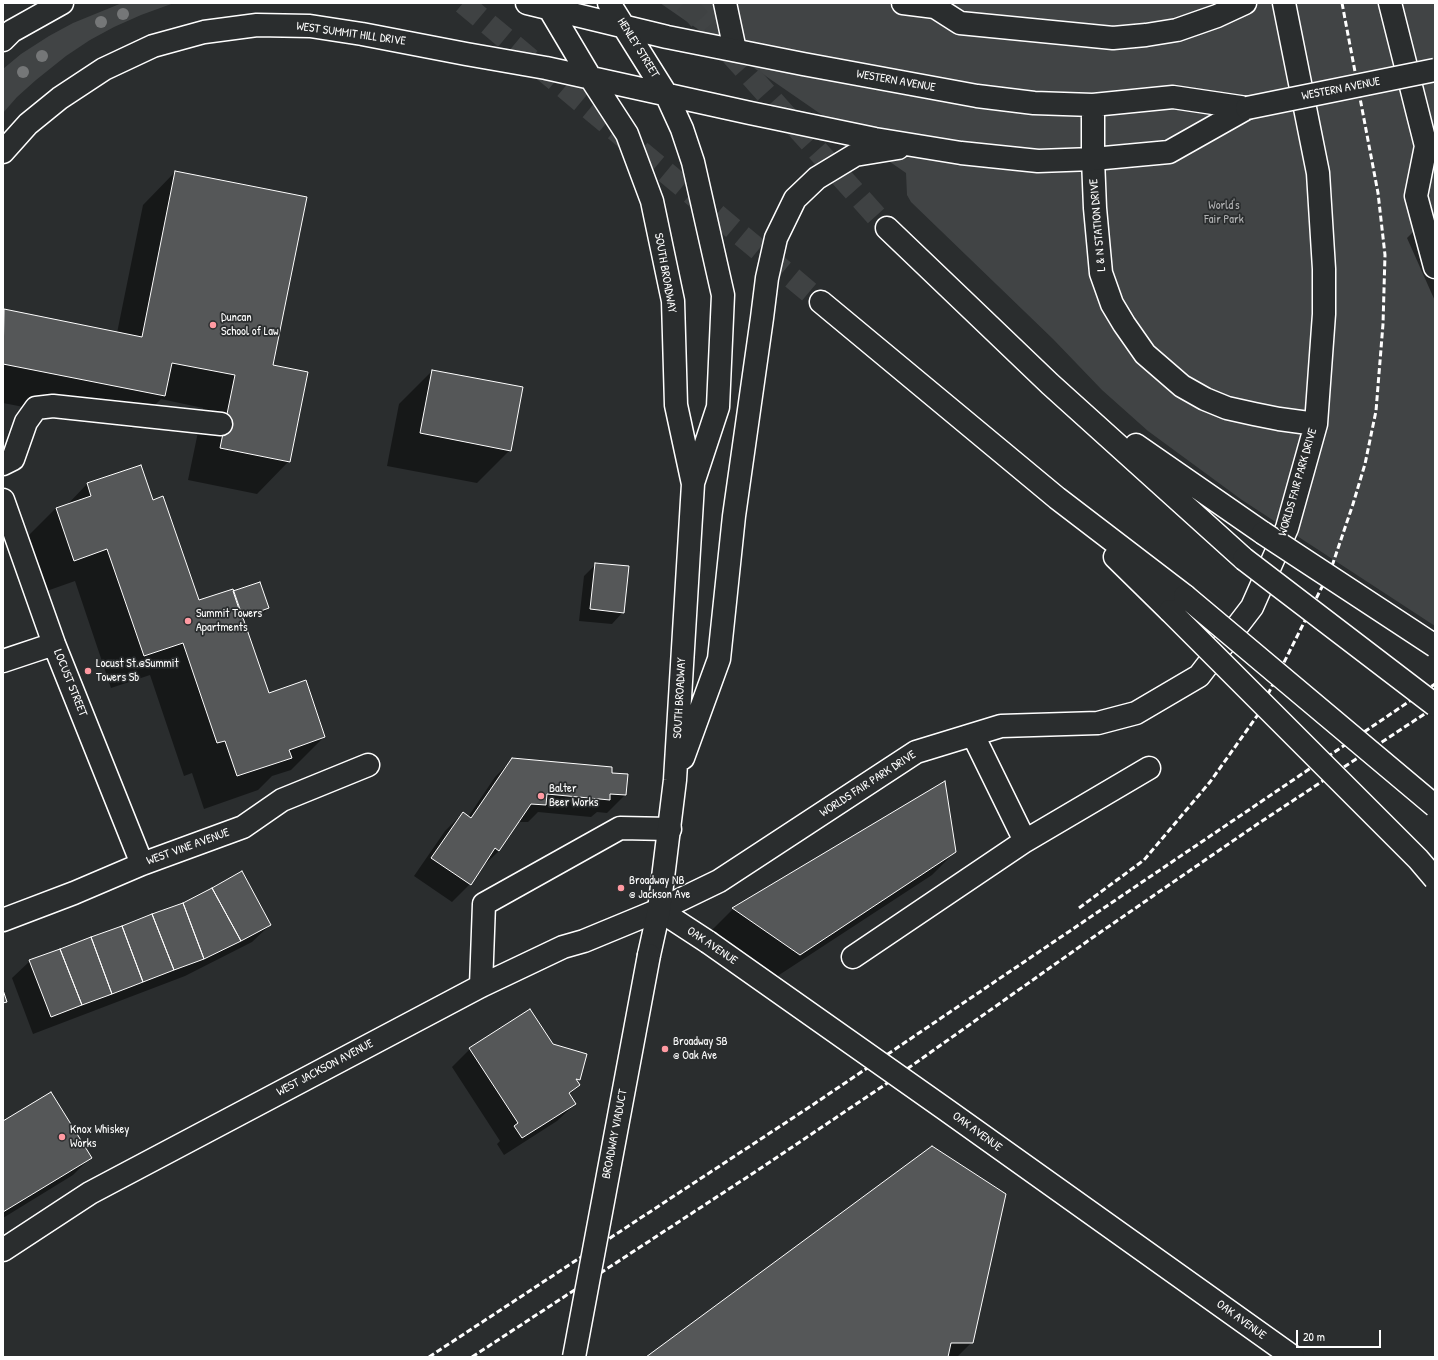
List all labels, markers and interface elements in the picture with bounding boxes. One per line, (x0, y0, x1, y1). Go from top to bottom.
street label: HENLEY STREET (614, 15, 662, 81)
street label: WEST SUMMIT HILL DRIVE (295, 19, 407, 49)
street label: WESTERN AVENUE (855, 67, 937, 95)
street label: WESTERN AVENUE (1300, 74, 1382, 104)
street label: L & N STATION DRIVE (1087, 178, 1109, 272)
park label: World's Fair Park (1204, 199, 1244, 227)
street label: SOUTH BROADWAY (651, 232, 679, 314)
place label: Duncan School of Law (221, 311, 278, 339)
marker: Duncan School of Law (208, 320, 218, 330)
street label: WORLDS FAIR PARK DRIVE (1276, 426, 1320, 538)
place label: Summit Towers Apartments (196, 607, 262, 635)
marker: Summit Towers Apartments (183, 616, 193, 626)
street label: LOCUST STREET (50, 647, 90, 719)
place label: Locust St.@Summit Towers Sb (96, 657, 179, 685)
street label: SOUTH BROADWAY (671, 657, 689, 739)
marker: Locust St.@Summit Towers Sb (83, 666, 93, 676)
street label: WORLDS FAIR PARK DRIVE (817, 748, 919, 820)
place label: Balter Beer Works (549, 782, 598, 810)
marker: Balter Beer Works (536, 791, 546, 801)
street label: WEST VINE AVENUE (145, 825, 231, 869)
place label: Broadway NB @ Jackson Ave (629, 874, 690, 902)
marker: Broadway NB @ Jackson Ave (616, 883, 626, 893)
street label: OAK AVENUE (684, 924, 740, 968)
place label: Broadway SB @ Oak Ave (673, 1035, 728, 1063)
street label: WEST JACKSON AVENUE (274, 1036, 376, 1100)
marker: Broadway SB @ Oak Ave (660, 1044, 670, 1054)
street label: BROADWAY VIADUCT (599, 1088, 631, 1180)
street label: OAK AVENUE (949, 1109, 1005, 1155)
place label: Knox Whiskey Works (70, 1123, 129, 1151)
marker: Knox Whiskey Works (57, 1132, 67, 1142)
street label: OAK AVENUE (1213, 1297, 1269, 1343)
scale bar (1298, 1322, 1383, 1348)
text: 20 m (1303, 1328, 1325, 1345)

